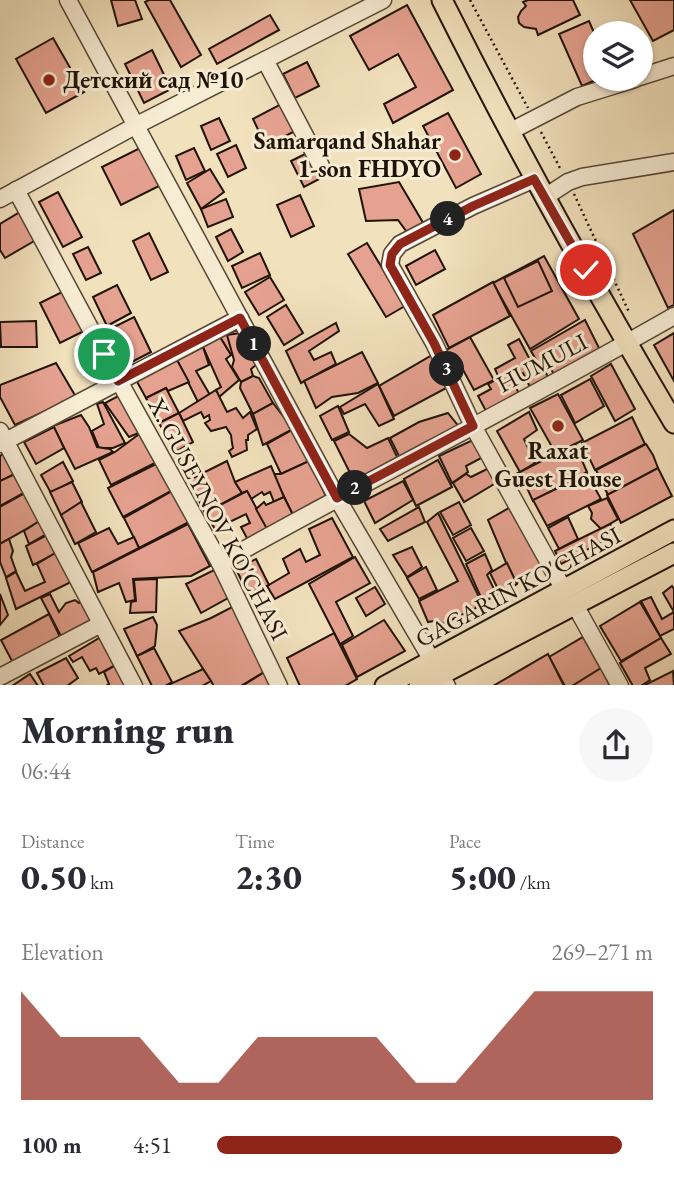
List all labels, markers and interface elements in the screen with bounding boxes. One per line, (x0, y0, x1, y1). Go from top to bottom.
map controls (583, 21, 653, 91)
button: layers (583, 21, 653, 91)
place label: Детский сад №10 (63, 64, 244, 95)
marker: Детский сад №10 (41, 72, 57, 88)
place label: Samarqand Shahar 1-son FHDYO (254, 125, 441, 184)
marker: Samarqand Shahar 1-son FHDYO (447, 147, 463, 163)
pin: 4 (430, 202, 466, 236)
text: 4 (442, 206, 453, 231)
pin (556, 240, 616, 300)
icon: check (567, 251, 605, 289)
pin (74, 324, 134, 384)
pin: 1 (236, 326, 272, 362)
street label: HUMULI (491, 326, 593, 399)
text: 1 (248, 331, 259, 356)
icon: arrive (85, 335, 123, 373)
pin: 3 (430, 352, 464, 386)
text: 3 (441, 356, 452, 381)
street label: X. GUSEYNOV KO'CHASI (141, 391, 296, 645)
marker: Raxat Guest House (550, 418, 566, 434)
place label: Raxat Guest House (495, 435, 621, 494)
pin: 2 (338, 470, 372, 505)
text: 2 (349, 475, 360, 500)
street label: GAGARIN KO'CHASI (410, 519, 626, 654)
text: Morning run (21, 705, 234, 754)
button: share (579, 708, 653, 782)
text: 06:44 (21, 756, 71, 786)
text: Distance (21, 829, 84, 854)
text: Time (235, 829, 275, 854)
text: Pace (449, 829, 481, 854)
text: 0.50 (21, 854, 87, 899)
text: 2:30 (235, 854, 302, 899)
text: 5:00 (449, 854, 516, 899)
text: km (87, 870, 114, 895)
text: /km (516, 870, 551, 895)
text: Elevation (21, 937, 104, 967)
text: 269–271 m (552, 937, 653, 967)
text: 100 m (21, 1130, 82, 1160)
text: 4:51 (133, 1130, 172, 1160)

